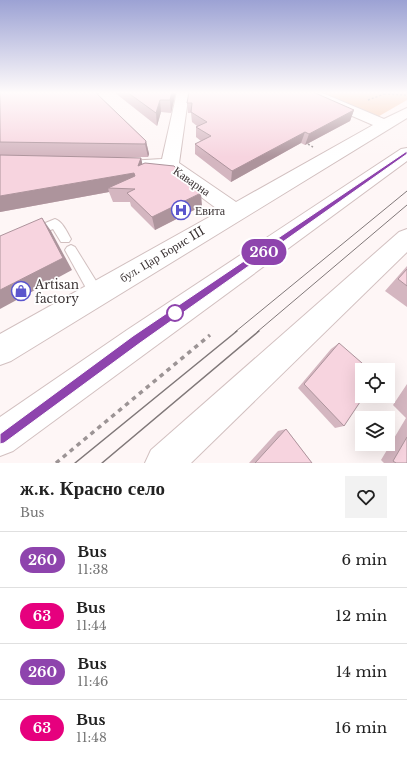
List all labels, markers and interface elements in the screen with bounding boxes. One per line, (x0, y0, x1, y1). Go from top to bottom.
street label: Каварна (171, 163, 214, 200)
hospital icon: Евита (170, 199, 192, 221)
place label: Евита (195, 203, 226, 218)
street label: бул. Цар Борис III (117, 223, 207, 285)
line badge: 260 (241, 239, 287, 265)
text: 260 (249, 243, 279, 261)
place label: Artisan factory (34, 277, 79, 306)
shop icon: Artisan factory (10, 280, 32, 302)
unlabelled marker (166, 304, 184, 322)
map controls (355, 363, 395, 451)
button: locate (355, 363, 395, 403)
button: layers (355, 411, 395, 451)
button: heart (345, 476, 387, 518)
text: ж.к. Красно село (20, 477, 165, 500)
text: Bus (20, 504, 45, 521)
text: Bus (77, 542, 107, 561)
text: 6 min (342, 550, 387, 569)
text: 260 (28, 551, 57, 569)
text: 11:38 (77, 561, 108, 578)
text: Bus (76, 598, 106, 617)
text: 12 min (335, 606, 387, 625)
text: 63 (33, 607, 51, 625)
text: 11:44 (76, 617, 107, 634)
text: Bus (77, 654, 107, 673)
text: 14 min (336, 662, 387, 681)
text: 260 (28, 663, 57, 681)
text: 11:46 (77, 673, 108, 690)
text: Bus (76, 710, 106, 729)
text: 16 min (335, 718, 387, 737)
text: 63 (33, 719, 51, 737)
text: 11:48 (76, 729, 107, 746)

